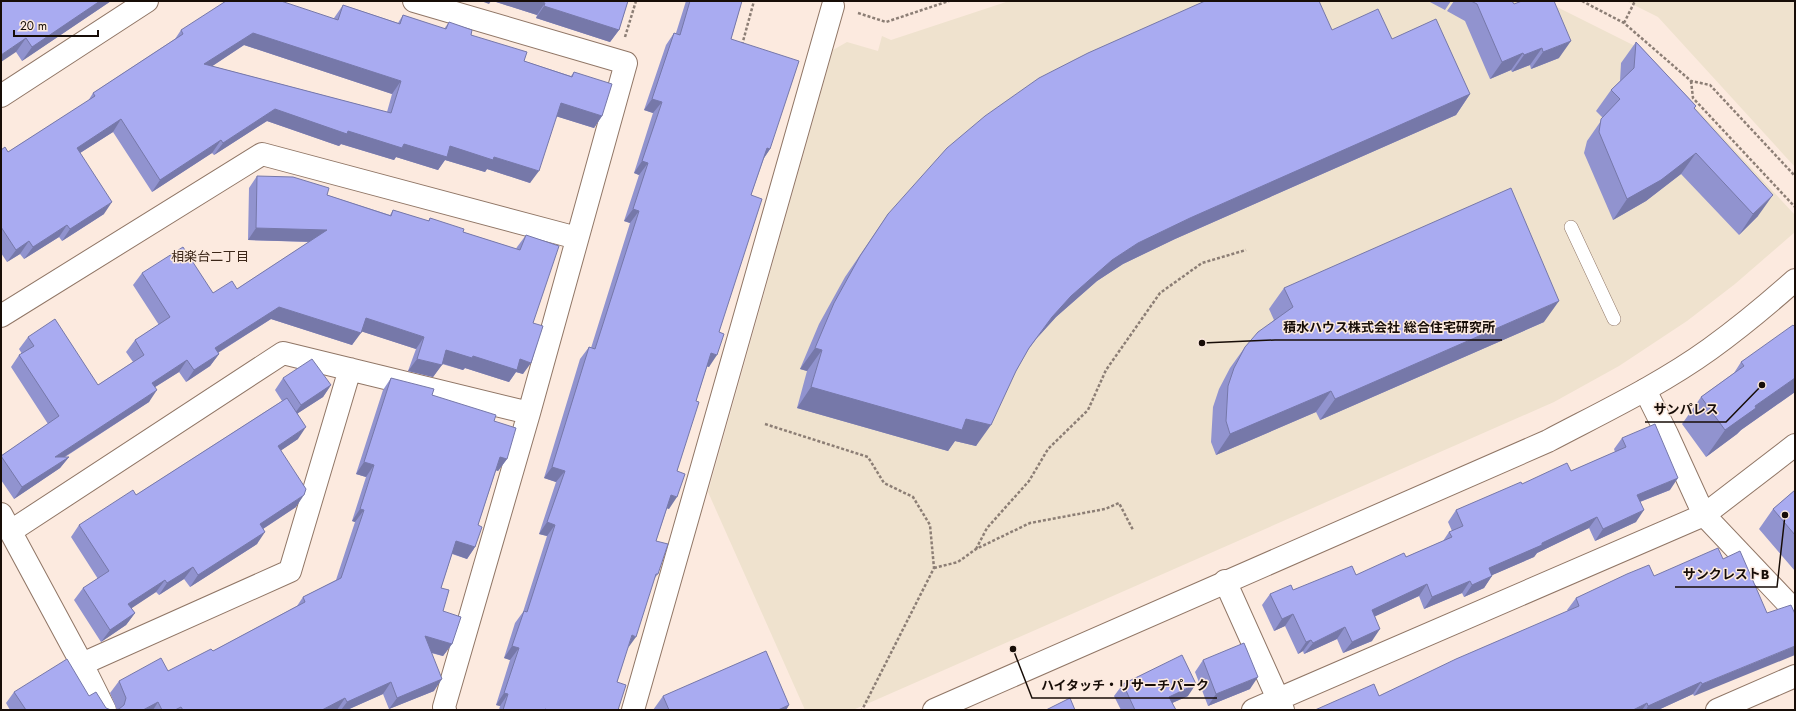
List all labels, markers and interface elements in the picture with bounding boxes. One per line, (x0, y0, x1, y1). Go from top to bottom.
scale bar (14, 12, 98, 38)
text: 20 m (20, 17, 47, 35)
district label: 相楽台二丁目 (171, 247, 249, 266)
callout: 積水ハウス株式会社 総合住宅研究所 (1275, 315, 1502, 340)
text: 積水ハウス株式会社 総合住宅研究所 (1283, 318, 1495, 337)
callout: サンパレス (1645, 397, 1726, 422)
text: サンパレス (1653, 400, 1719, 419)
callout: サンクレストB (1675, 562, 1777, 587)
text: サンクレストB (1683, 565, 1770, 584)
callout: ハイタッチ・リサーチパーク (1032, 673, 1217, 698)
text: ハイタッチ・リサーチパーク (1041, 676, 1209, 695)

